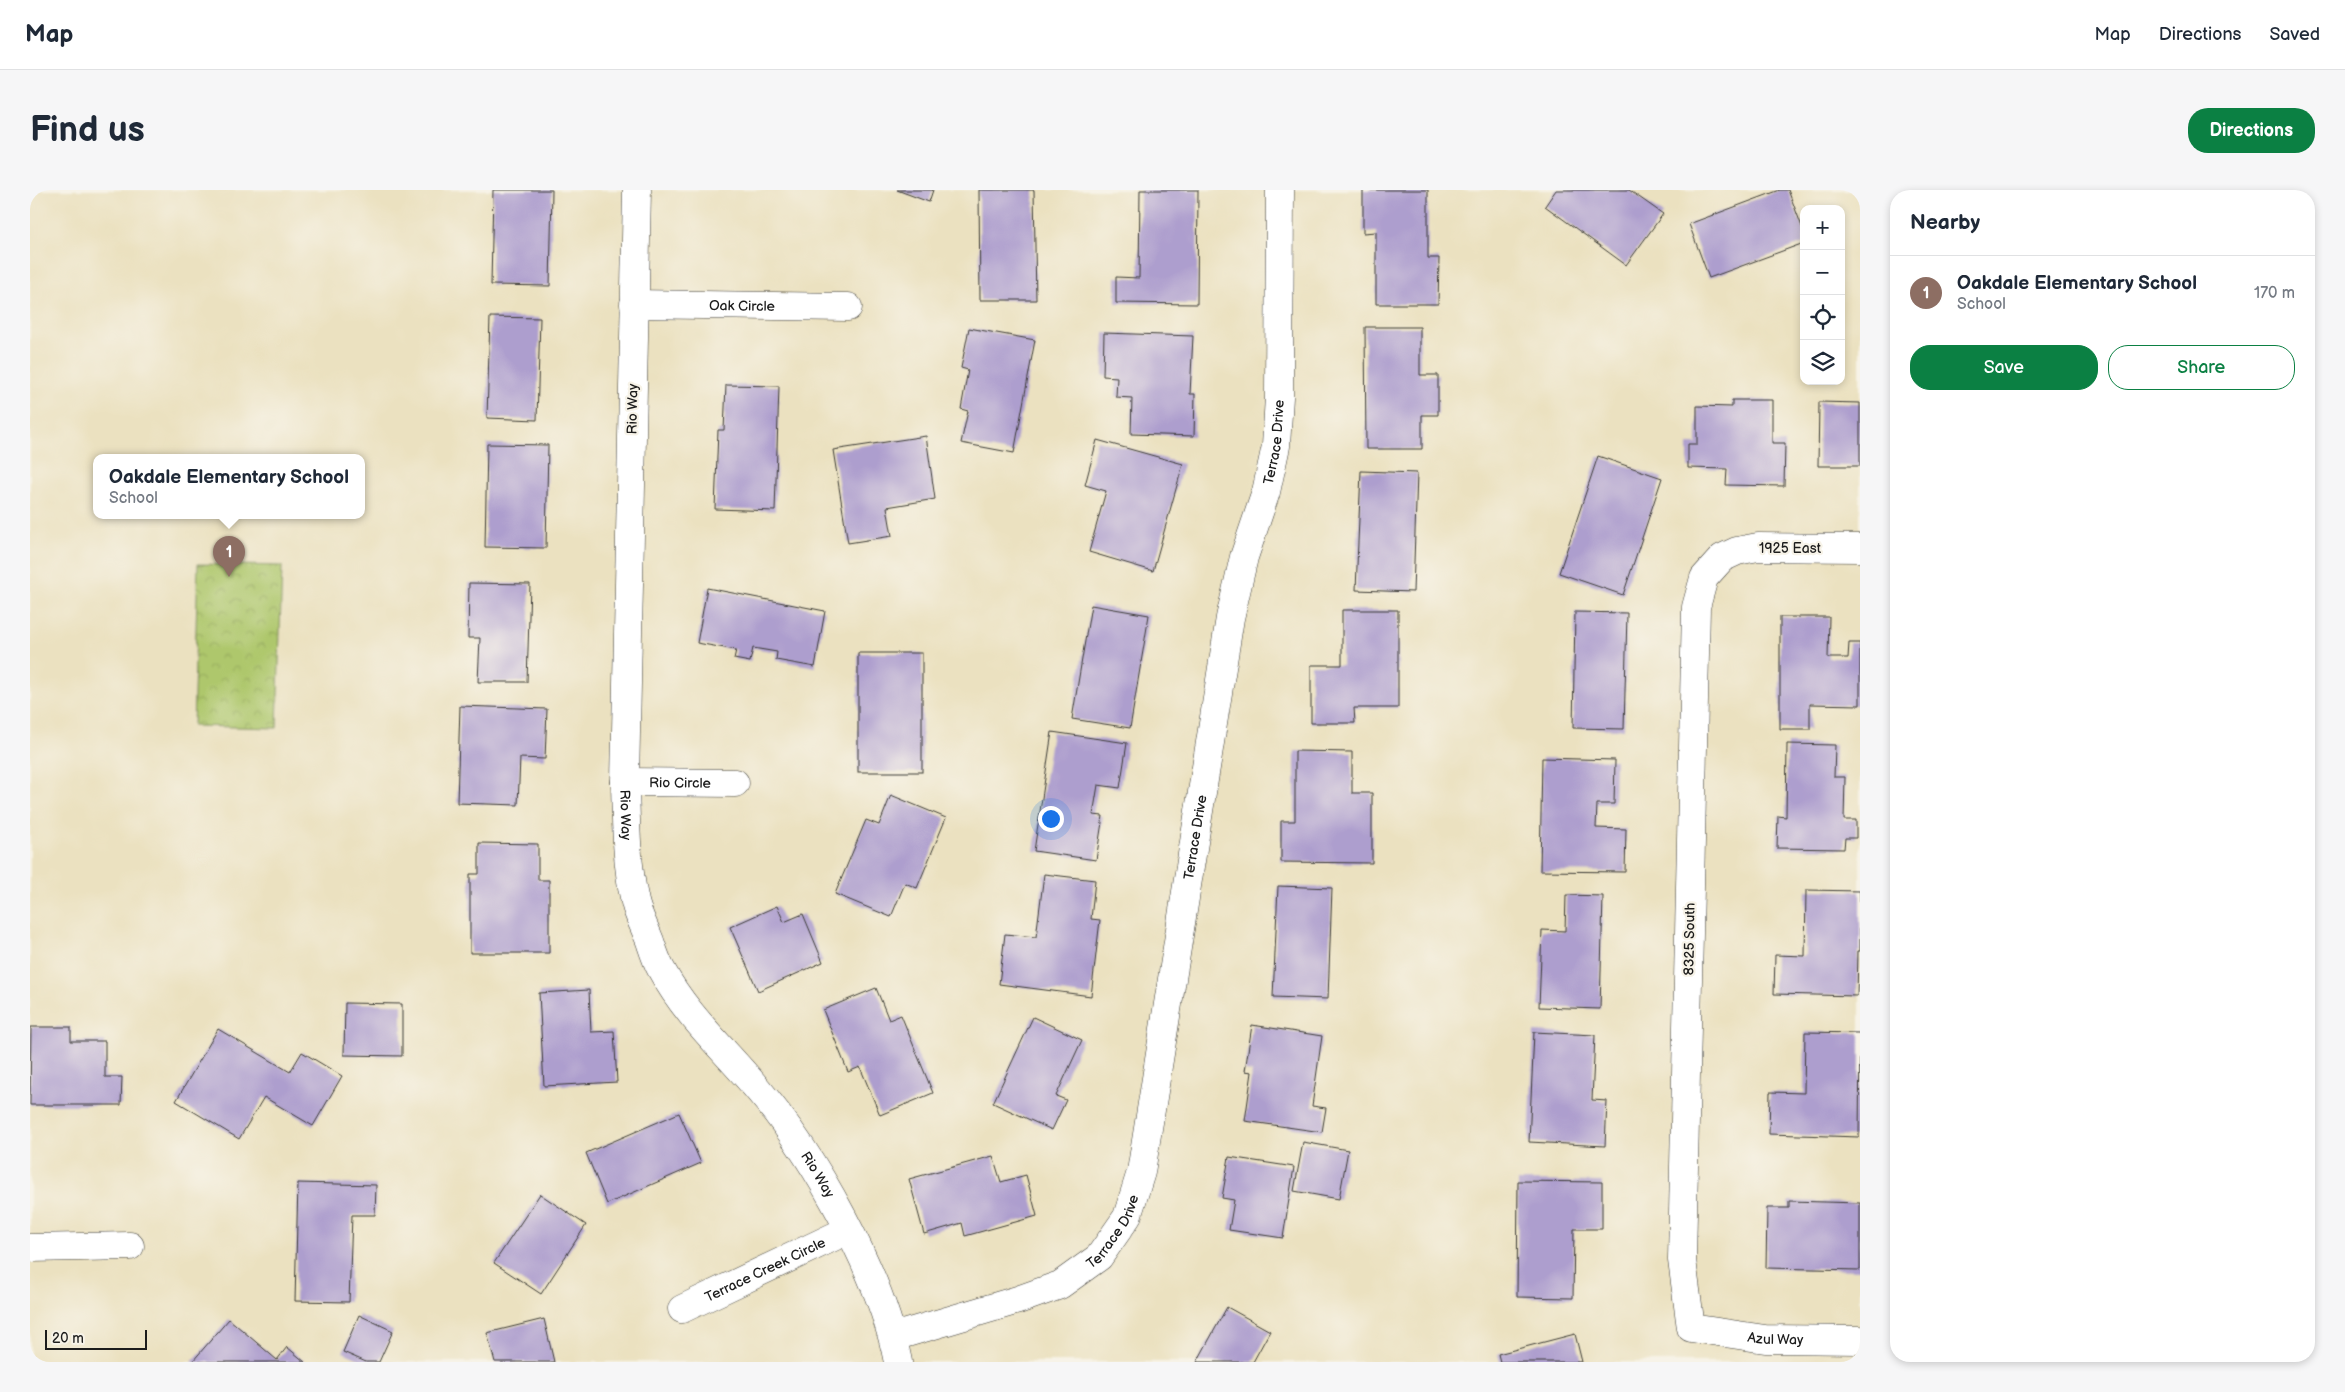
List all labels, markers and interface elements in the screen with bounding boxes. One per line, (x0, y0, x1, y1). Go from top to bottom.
text: Map (25, 20, 73, 49)
text: Map (2095, 24, 2131, 45)
text: Directions (2159, 24, 2241, 45)
text: Saved (2269, 24, 2320, 45)
button: Directions (2188, 108, 2315, 153)
text: Find us (30, 109, 145, 152)
map controls (1800, 205, 1845, 385)
button: + (1800, 205, 1845, 250)
text: Nearby (1910, 210, 1980, 235)
button: − (1800, 250, 1845, 295)
text: Oakdale Elementary School (1957, 272, 2197, 295)
text: 1 (1923, 284, 1929, 303)
text: 170 m (2254, 284, 2295, 303)
button: locate (1800, 295, 1845, 340)
text: School (1957, 295, 2006, 314)
street label: Oak Circle (709, 297, 775, 315)
button: layers (1800, 340, 1845, 385)
button: Save (1910, 345, 2098, 390)
button: Share (2108, 345, 2295, 390)
street label: Rio Way (624, 383, 641, 434)
street label: Terrace Drive (1260, 399, 1288, 486)
popup (93, 454, 365, 519)
text: Oakdale Elementary School (109, 466, 349, 489)
text: School (109, 489, 158, 508)
pin: 1 (213, 536, 245, 577)
street label: 1925 East (1759, 540, 1822, 557)
street label: Rio Circle (649, 774, 711, 792)
street label: Rio Way (616, 789, 635, 841)
street label: Terrace Drive (1180, 794, 1210, 881)
your location (1038, 806, 1064, 832)
street label: 8325 South (1680, 902, 1699, 975)
street label: Rio Way (797, 1148, 838, 1201)
street label: Terrace Drive (1083, 1193, 1142, 1272)
street label: Terrace Creek Circle (702, 1234, 828, 1306)
scale bar (45, 1327, 148, 1350)
street label: Azul Way (1747, 1329, 1804, 1348)
text: 20 m (52, 1330, 84, 1347)

